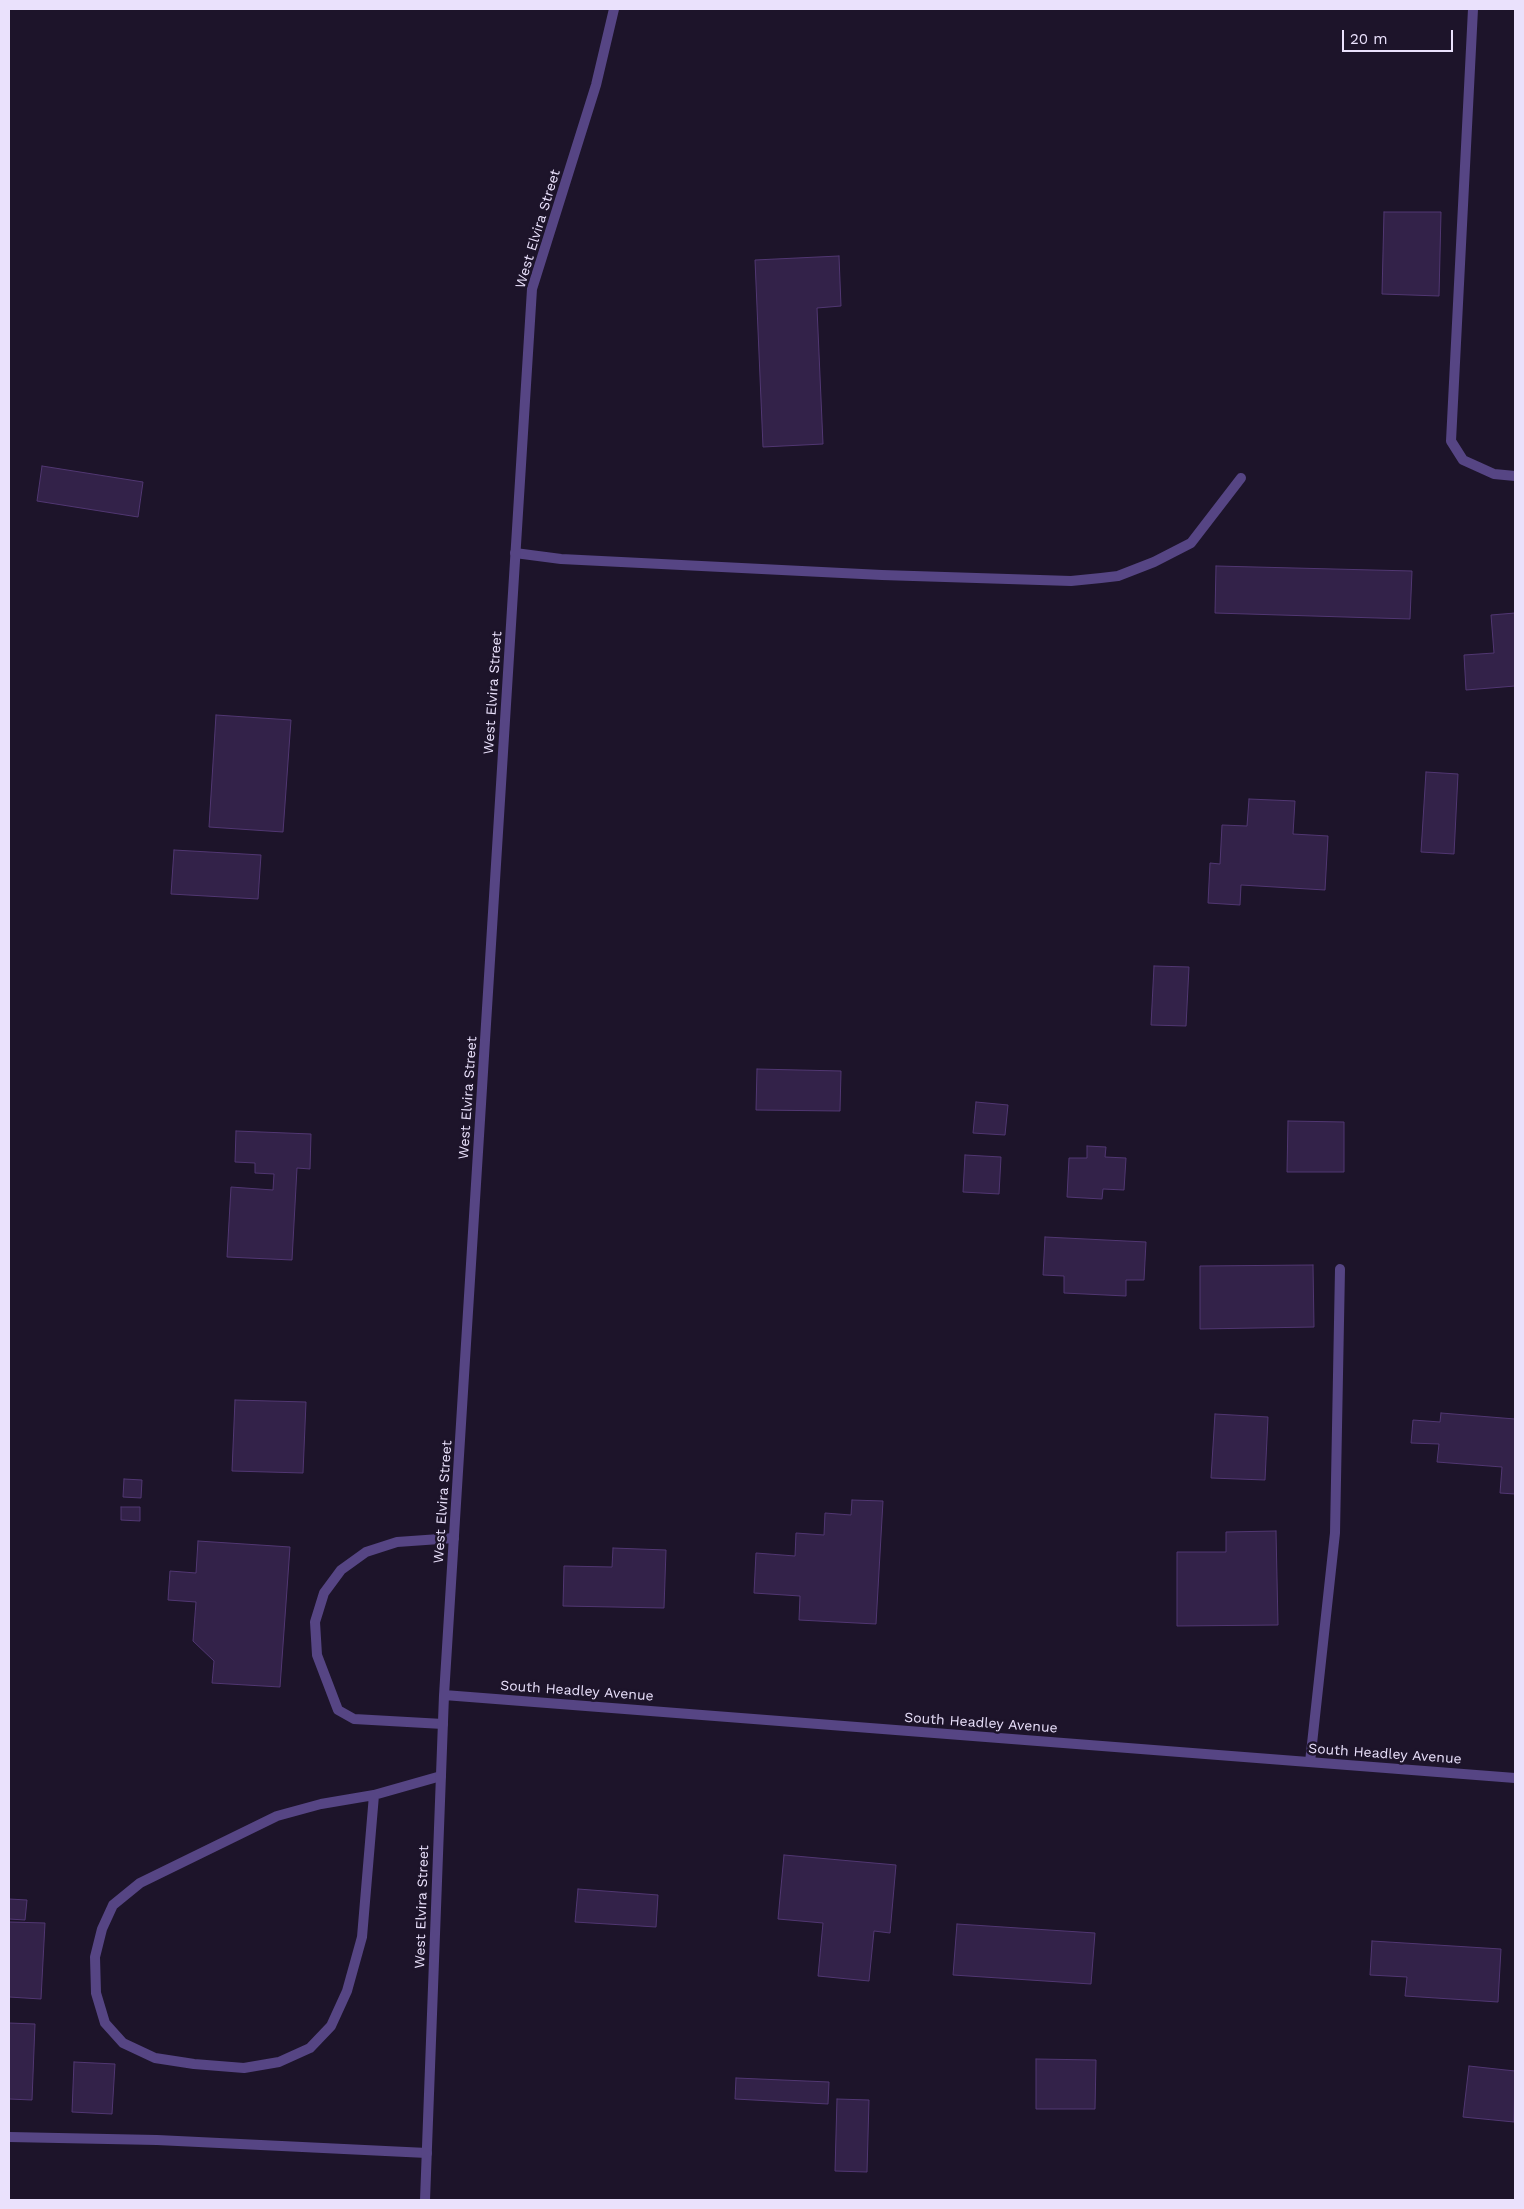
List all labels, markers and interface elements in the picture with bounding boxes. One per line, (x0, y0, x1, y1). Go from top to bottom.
scale bar (1344, 20, 1455, 52)
text: 20 m (1350, 30, 1388, 48)
street label: West Elvira Street (512, 168, 564, 290)
street label: West Elvira Street (480, 631, 506, 755)
street label: West Elvira Street (455, 1036, 481, 1160)
street label: West Elvira Street (430, 1440, 456, 1564)
street label: South Headley Avenue (500, 1677, 654, 1705)
street label: South Headley Avenue (904, 1709, 1058, 1737)
street label: South Headley Avenue (1308, 1740, 1462, 1768)
street label: West Elvira Street (411, 1845, 433, 1969)

